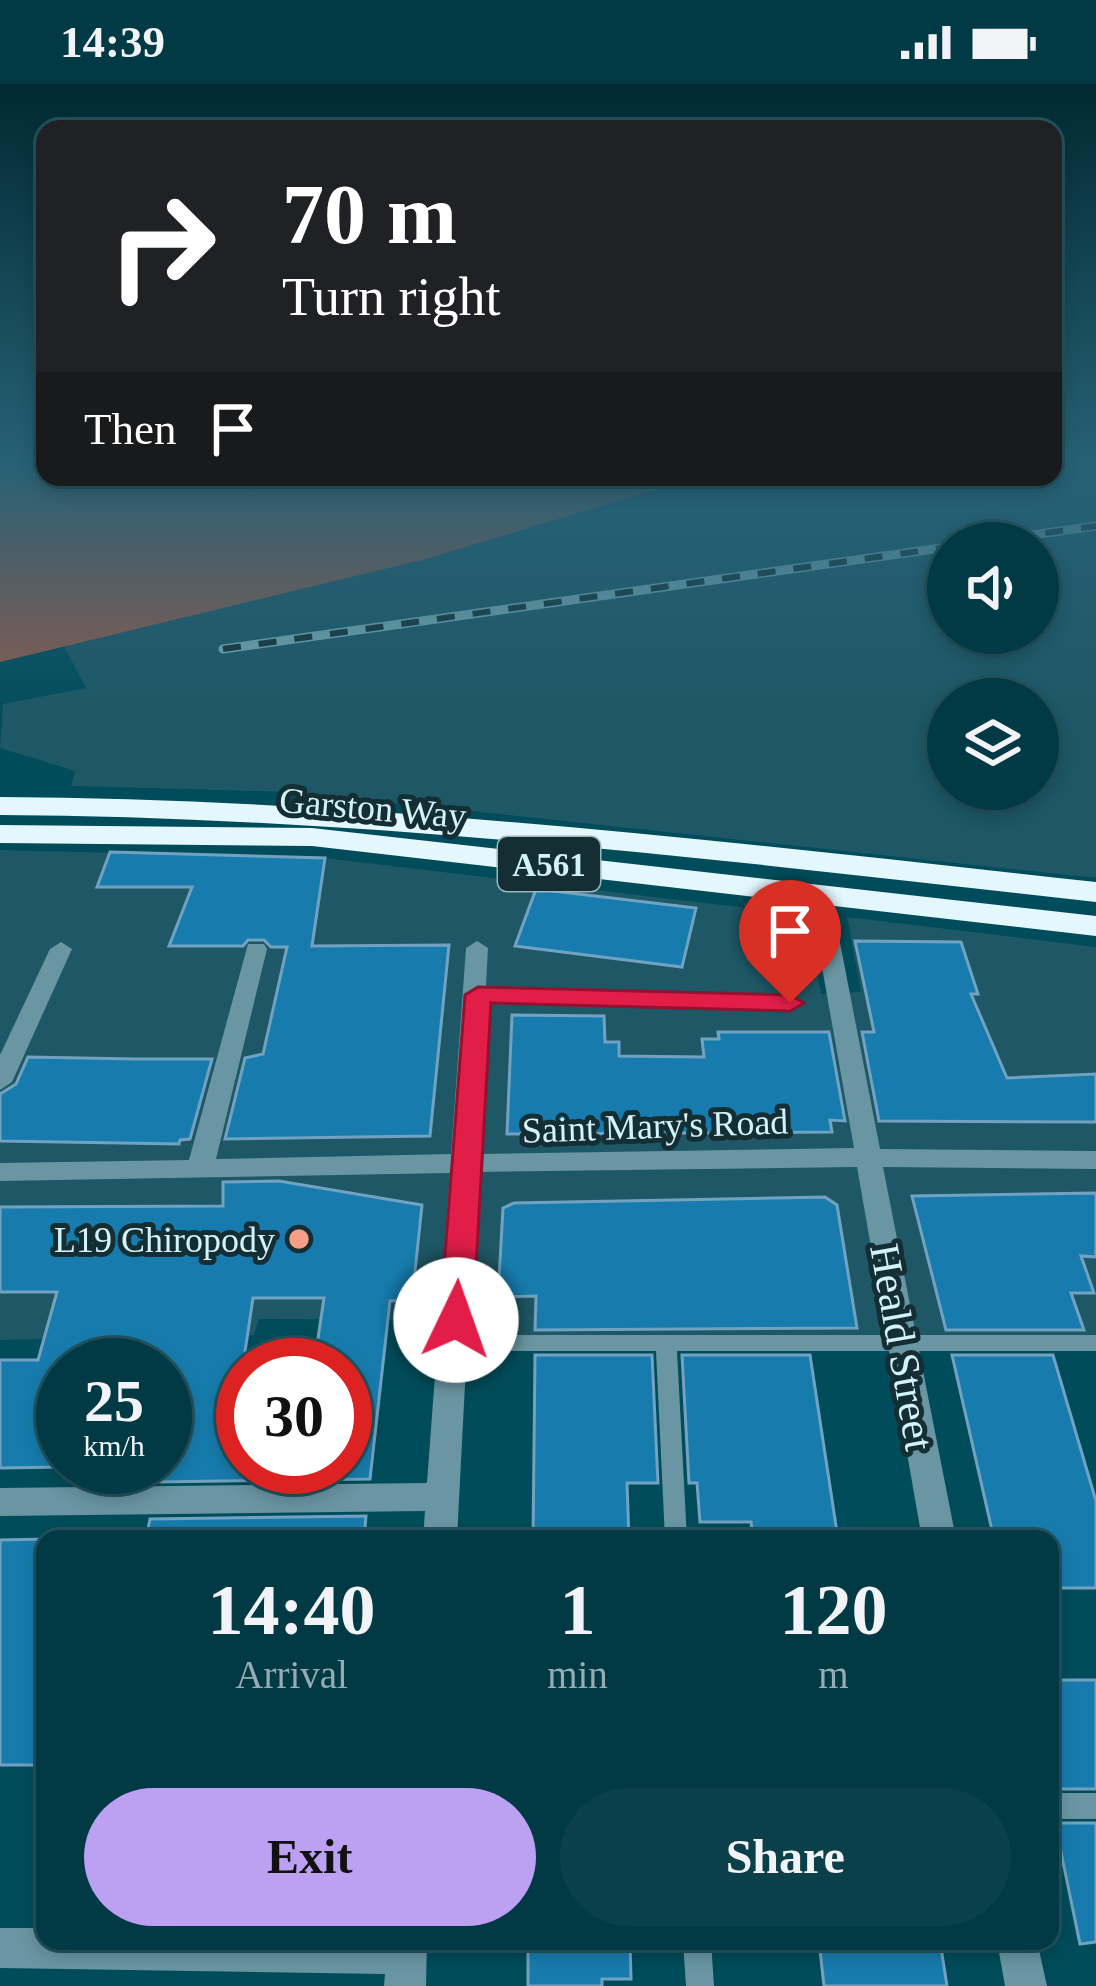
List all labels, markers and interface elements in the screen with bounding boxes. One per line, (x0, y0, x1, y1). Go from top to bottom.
text: 14:39 (60, 17, 165, 67)
icon: right (84, 168, 240, 324)
text: 70 m (282, 168, 457, 261)
text: Turn right (282, 267, 501, 327)
icon: arrive (200, 396, 266, 462)
text: Then (84, 404, 176, 454)
map controls (927, 522, 1059, 810)
button: sound (927, 522, 1059, 654)
button: layers (927, 678, 1059, 810)
street label: Garston Way (278, 780, 468, 836)
road number: A561 (498, 837, 600, 891)
pin (739, 880, 841, 1003)
icon: arrive (757, 898, 823, 964)
street label: Saint Mary's Road (521, 1101, 789, 1151)
place label: L19 Chiropody (54, 1220, 275, 1260)
marker: L19 Chiropody (286, 1226, 312, 1252)
street label: Heald Street (861, 1240, 943, 1454)
position arrow (393, 1257, 519, 1383)
speed limit sign: 30 (216, 1338, 372, 1494)
text: 25 (84, 1368, 144, 1434)
text: km/h (83, 1429, 145, 1462)
text: 14:40 (208, 1570, 376, 1650)
text: 1 (559, 1570, 595, 1650)
text: 120 (779, 1570, 887, 1650)
text: Arrival (235, 1653, 348, 1696)
text: min (547, 1653, 608, 1696)
text: m (818, 1653, 849, 1696)
button: Exit (84, 1788, 536, 1926)
button: Share (560, 1788, 1011, 1926)

